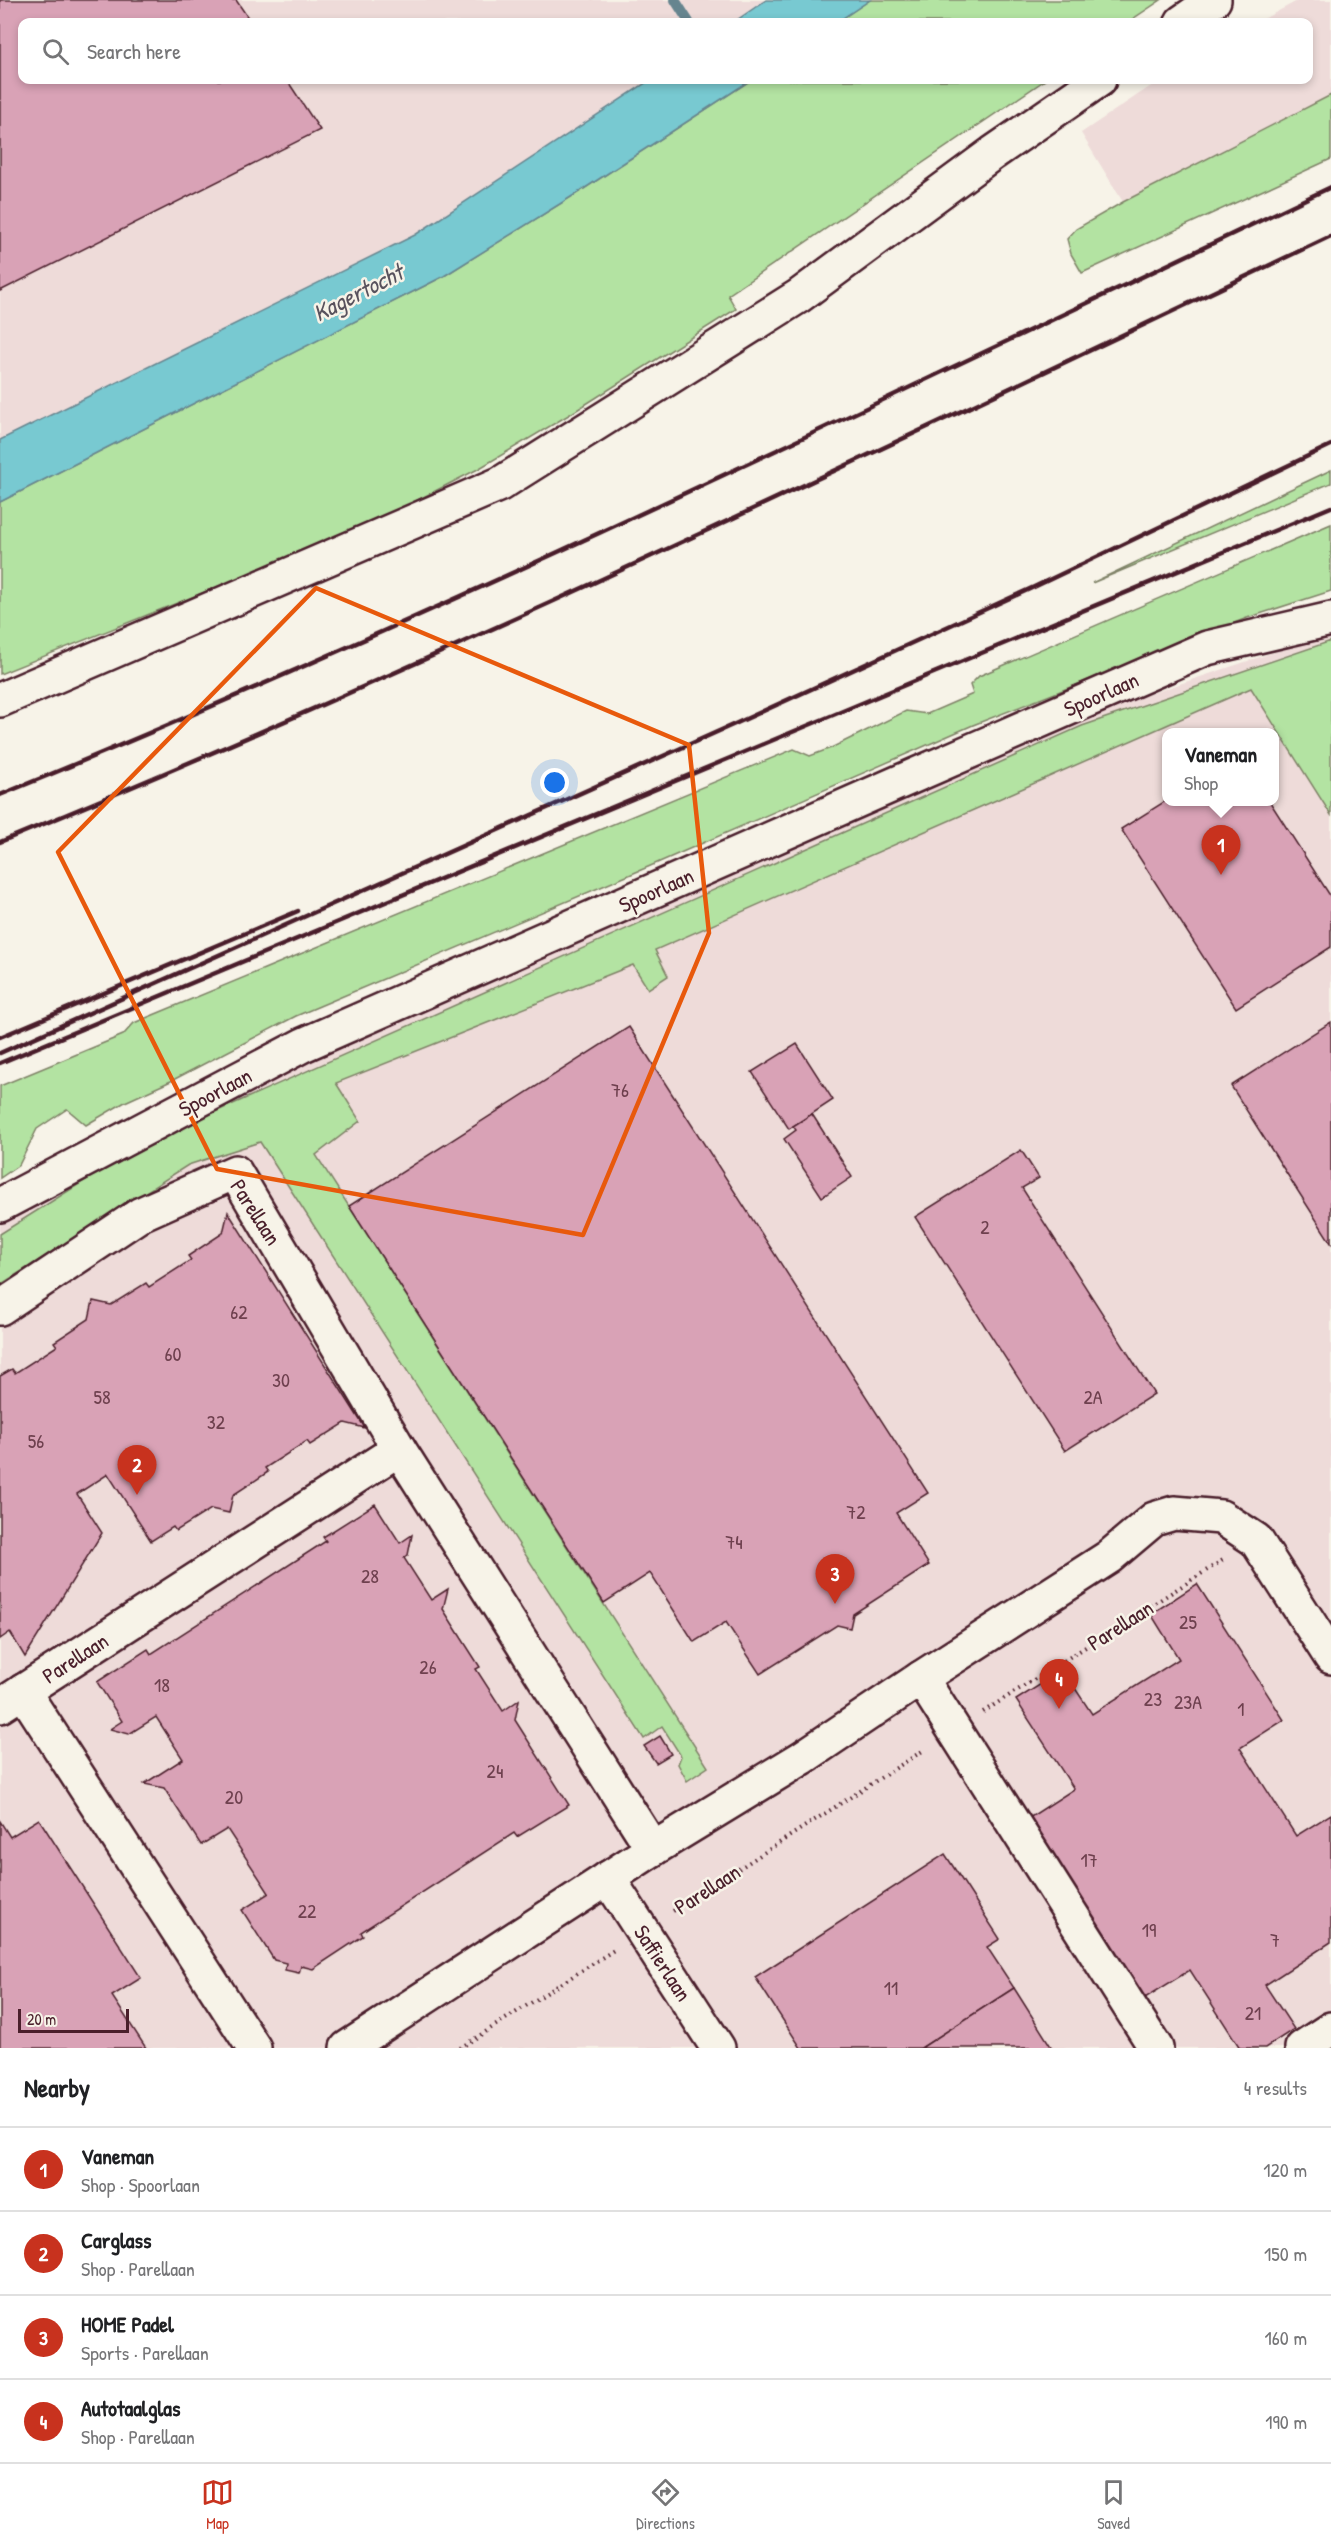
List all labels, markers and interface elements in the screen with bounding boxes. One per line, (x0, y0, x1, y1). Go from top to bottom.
search box (18, 18, 1313, 84)
icon: search (39, 35, 72, 68)
text: Search here (87, 36, 181, 66)
water label: Kagertocht (307, 254, 412, 329)
street label: Spoorlaan (1059, 664, 1143, 724)
popup (1162, 728, 1279, 806)
text: Vaneman (1184, 739, 1257, 769)
your location (540, 768, 569, 797)
text: Shop (1184, 769, 1218, 796)
pin: 1 (1202, 826, 1240, 875)
street label: Spoorlaan (614, 860, 698, 920)
street label: Spoorlaan (173, 1060, 257, 1124)
house number: 76 (611, 1076, 629, 1103)
street label: Parellaan (224, 1173, 288, 1251)
house number: 2 (980, 1213, 990, 1240)
house number: 62 (230, 1298, 248, 1325)
house number: 60 (165, 1340, 182, 1367)
house number: 30 (272, 1366, 290, 1393)
house number: 58 (93, 1383, 111, 1410)
house number: 2A (1083, 1383, 1103, 1410)
house number: 32 (207, 1408, 226, 1435)
house number: 56 (28, 1427, 44, 1454)
pin: 2 (118, 1446, 156, 1495)
house number: 72 (846, 1498, 866, 1525)
house number: 74 (725, 1528, 743, 1555)
pin: 3 (816, 1554, 854, 1604)
house number: 28 (361, 1562, 379, 1589)
street label: Parellaan (1081, 1593, 1159, 1657)
house number: 25 (1179, 1608, 1197, 1635)
street label: Parellaan (36, 1626, 114, 1690)
house number: 26 (419, 1653, 437, 1680)
pin: 4 (1040, 1660, 1078, 1709)
house number: 18 (154, 1671, 170, 1698)
house number: 23 (1144, 1685, 1162, 1712)
house number: 23A (1174, 1688, 1202, 1715)
house number: 1 (1237, 1695, 1245, 1722)
house number: 24 (487, 1757, 503, 1784)
house number: 20 (225, 1783, 243, 1810)
house number: 17 (1080, 1846, 1098, 1873)
street label: Parellaan (668, 1857, 746, 1921)
house number: 22 (298, 1897, 317, 1924)
house number: 19 (1142, 1916, 1156, 1943)
street label: Saffierlaan (627, 1919, 699, 2007)
house number: 7 (1270, 1926, 1280, 1953)
house number: 11 (884, 1974, 898, 2001)
house number: 21 (1245, 1999, 1261, 2026)
scale bar (18, 2006, 129, 2034)
text: 20 m (27, 2008, 56, 2030)
text: Nearby (24, 2070, 90, 2105)
text: 4 results (1244, 2074, 1307, 2101)
text: Vaneman (81, 2141, 154, 2171)
text: 1 (40, 2156, 47, 2183)
text: 120 m (1263, 2156, 1307, 2183)
text: Shop · Spoorlaan (81, 2171, 200, 2198)
text: Carglass (81, 2225, 151, 2255)
text: 2 (39, 2240, 48, 2267)
text: 150 m (1264, 2240, 1307, 2267)
text: Shop · Parellaan (81, 2255, 195, 2282)
text: HOME Padel (81, 2309, 174, 2339)
text: 3 (39, 2324, 48, 2351)
text: 160 m (1265, 2324, 1307, 2351)
text: Sports · Parellaan (81, 2339, 209, 2366)
text: Autotaalglas (81, 2393, 180, 2423)
text: 4 (40, 2408, 47, 2435)
text: 190 m (1265, 2408, 1307, 2435)
text: Shop · Parellaan (81, 2423, 195, 2450)
tab: Map (201, 2476, 234, 2534)
tab: Directions (636, 2476, 695, 2534)
tab: Saved (1097, 2476, 1130, 2534)

